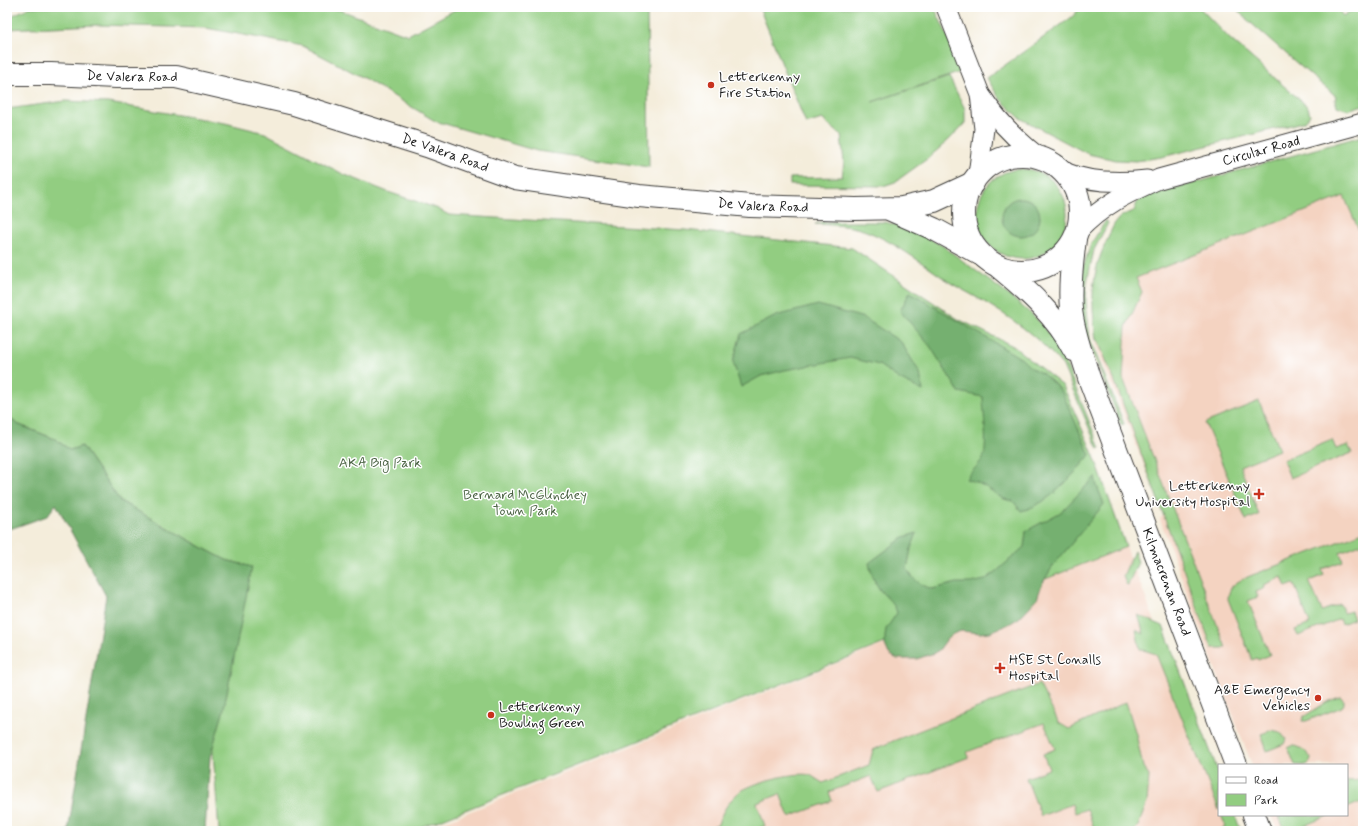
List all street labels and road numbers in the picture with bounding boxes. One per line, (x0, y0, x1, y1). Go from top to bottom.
street label: De Valera Road (86, 67, 177, 86)
street label: De Valera Road (399, 130, 491, 177)
street label: Circular Road (1220, 132, 1302, 170)
street label: De Valera Road (717, 194, 809, 217)
street label: Kilmacrenan Road (1138, 525, 1195, 639)

